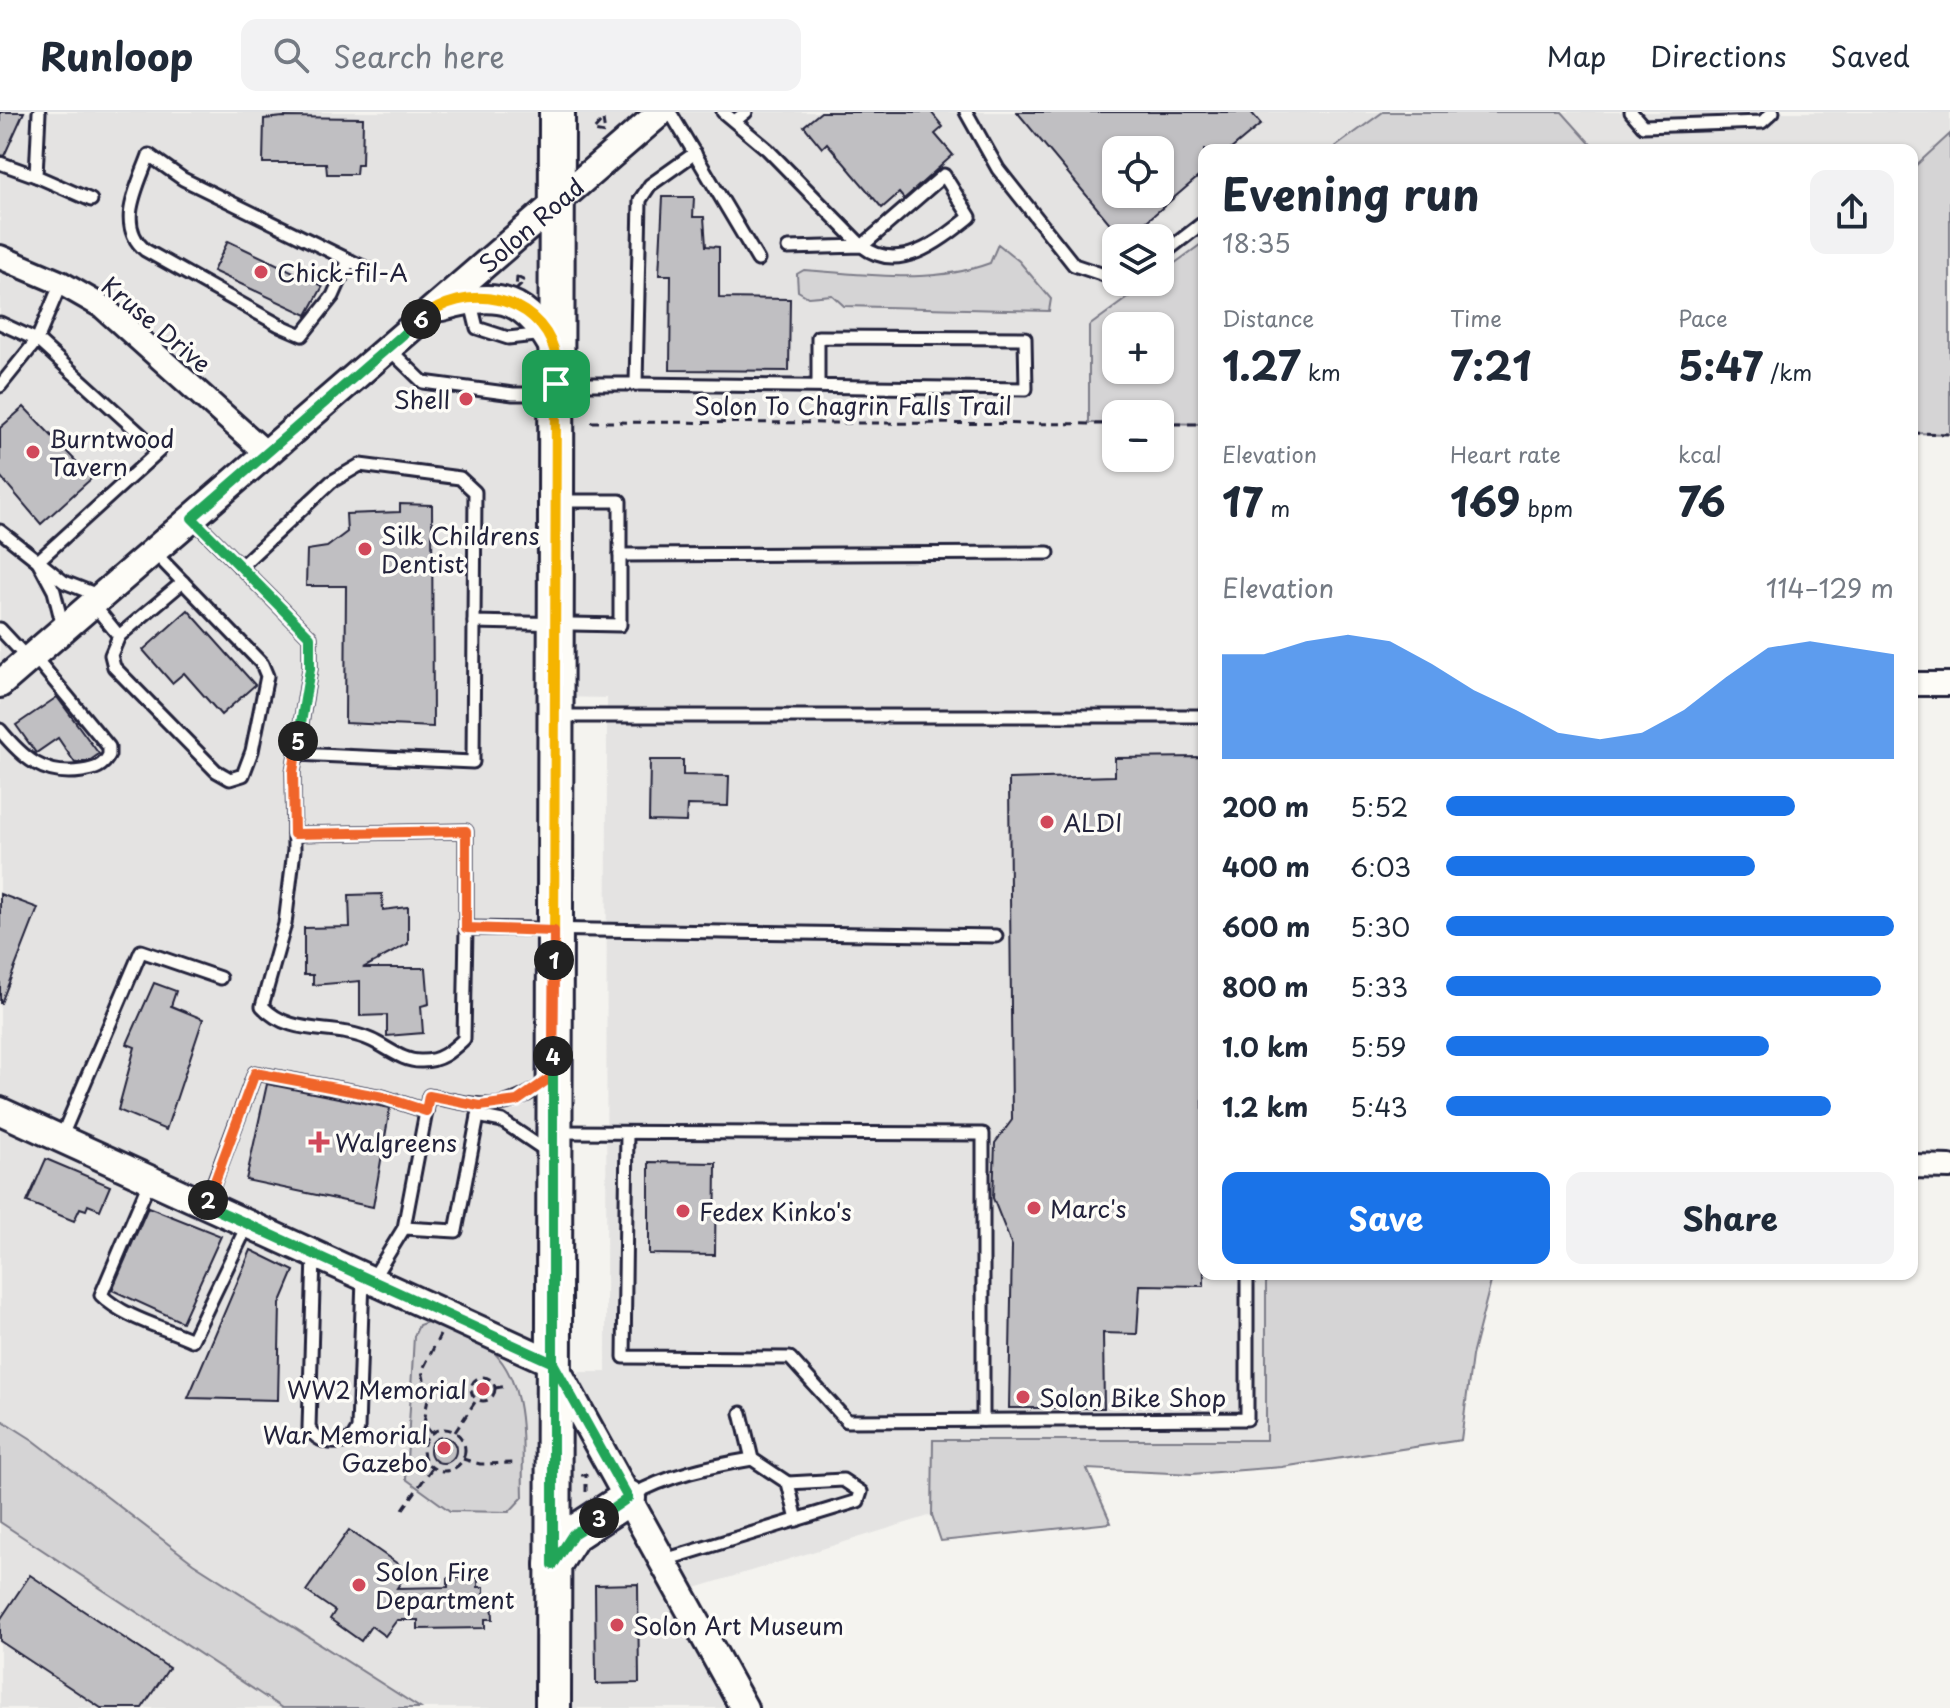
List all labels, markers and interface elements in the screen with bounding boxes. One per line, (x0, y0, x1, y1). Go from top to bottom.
search box (241, 19, 801, 91)
text: Runloop (40, 27, 193, 84)
icon: search (269, 33, 313, 77)
text: Search here (333, 33, 505, 78)
text: Map (1547, 34, 1606, 77)
text: Directions (1650, 34, 1787, 77)
text: Saved (1831, 34, 1910, 77)
map controls (1102, 136, 1174, 472)
button: locate (1102, 136, 1174, 208)
text: Evening run (1222, 160, 1480, 226)
street label: Solon Road (470, 169, 592, 281)
button: share (1810, 170, 1894, 254)
text: 18:35 (1222, 223, 1291, 262)
button: layers (1102, 224, 1174, 296)
place label: Chick-fil-A (277, 254, 408, 290)
marker: Chick-fil-A (252, 263, 270, 281)
street label: Kruse Drive (94, 267, 220, 381)
pin: 6 (401, 299, 441, 339)
text: Distance (1222, 301, 1314, 334)
text: Time (1450, 301, 1502, 334)
text: Pace (1678, 301, 1728, 334)
text: 6 (413, 302, 429, 335)
button: + (1102, 312, 1174, 384)
text: 1.27 (1222, 334, 1301, 395)
text: 7:21 (1450, 334, 1531, 395)
text: 5:47 (1678, 334, 1763, 395)
pin (522, 350, 590, 418)
text: km (1301, 355, 1341, 388)
text: /km (1763, 355, 1812, 388)
icon: arrive (534, 362, 578, 406)
place label: Shell (393, 381, 450, 417)
street label: Solon To Chagrin Falls Trail (694, 387, 1012, 423)
marker: Shell (457, 390, 475, 408)
button: − (1102, 400, 1174, 472)
place label: Burntwood Tavern (49, 420, 175, 484)
text: Elevation (1222, 437, 1317, 470)
text: Heart rate (1450, 437, 1561, 470)
text: kcal (1678, 437, 1722, 470)
marker: Burntwood Tavern (24, 443, 42, 461)
text: 17 (1222, 470, 1263, 531)
text: 169 (1450, 470, 1520, 531)
text: 76 (1678, 470, 1726, 531)
text: m (1263, 491, 1290, 524)
text: bpm (1520, 491, 1573, 524)
place label: Silk Childrens Dentist (381, 517, 539, 581)
marker: Silk Childrens Dentist (356, 540, 374, 558)
text: Elevation (1222, 568, 1334, 607)
text: 114–129 m (1766, 568, 1894, 607)
pin: 5 (278, 721, 318, 761)
text: 5 (291, 724, 305, 757)
text: 200 m (1222, 787, 1309, 826)
text: 5:52 (1350, 787, 1408, 826)
place label: ALDI (1063, 804, 1123, 840)
marker: ALDI (1038, 813, 1056, 831)
text: 400 m (1222, 847, 1310, 886)
text: 6:03 (1350, 847, 1411, 886)
text: 600 m (1222, 907, 1310, 946)
text: 5:30 (1350, 907, 1410, 946)
pin: 1 (534, 940, 574, 980)
text: 1 (549, 943, 559, 976)
text: 800 m (1222, 967, 1309, 1006)
text: 5:33 (1350, 967, 1408, 1006)
text: 1.0 km (1222, 1027, 1309, 1066)
text: 5:59 (1350, 1027, 1407, 1066)
pin: 4 (533, 1036, 573, 1076)
text: 4 (546, 1039, 560, 1072)
text: 1.2 km (1222, 1087, 1308, 1126)
text: 5:43 (1350, 1087, 1408, 1126)
place label: Walgreens (335, 1124, 457, 1160)
marker: Walgreens (310, 1133, 328, 1151)
button: Save (1222, 1172, 1550, 1264)
button: Share (1566, 1172, 1894, 1264)
pin: 2 (188, 1180, 228, 1220)
text: 2 (200, 1183, 216, 1216)
place label: Marc's (1050, 1190, 1126, 1226)
place label: Fedex Kinko's (699, 1193, 852, 1229)
marker: Marc's (1025, 1199, 1043, 1217)
marker: Fedex Kinko's (674, 1202, 692, 1220)
place label: WW2 Memorial (287, 1371, 467, 1407)
place label: Solon Bike Shop (1039, 1379, 1226, 1415)
marker: WW2 Memorial (474, 1380, 492, 1398)
marker: Solon Bike Shop (1014, 1388, 1032, 1406)
place label: War Memorial Gazebo (263, 1416, 428, 1480)
marker: War Memorial Gazebo (435, 1439, 453, 1457)
pin: 3 (579, 1498, 619, 1538)
text: 3 (592, 1501, 606, 1534)
place label: Solon Fire Department (375, 1553, 515, 1617)
marker: Solon Fire Department (350, 1576, 368, 1594)
place label: Solon Art Museum (633, 1607, 844, 1643)
marker: Solon Art Museum (608, 1616, 626, 1634)

